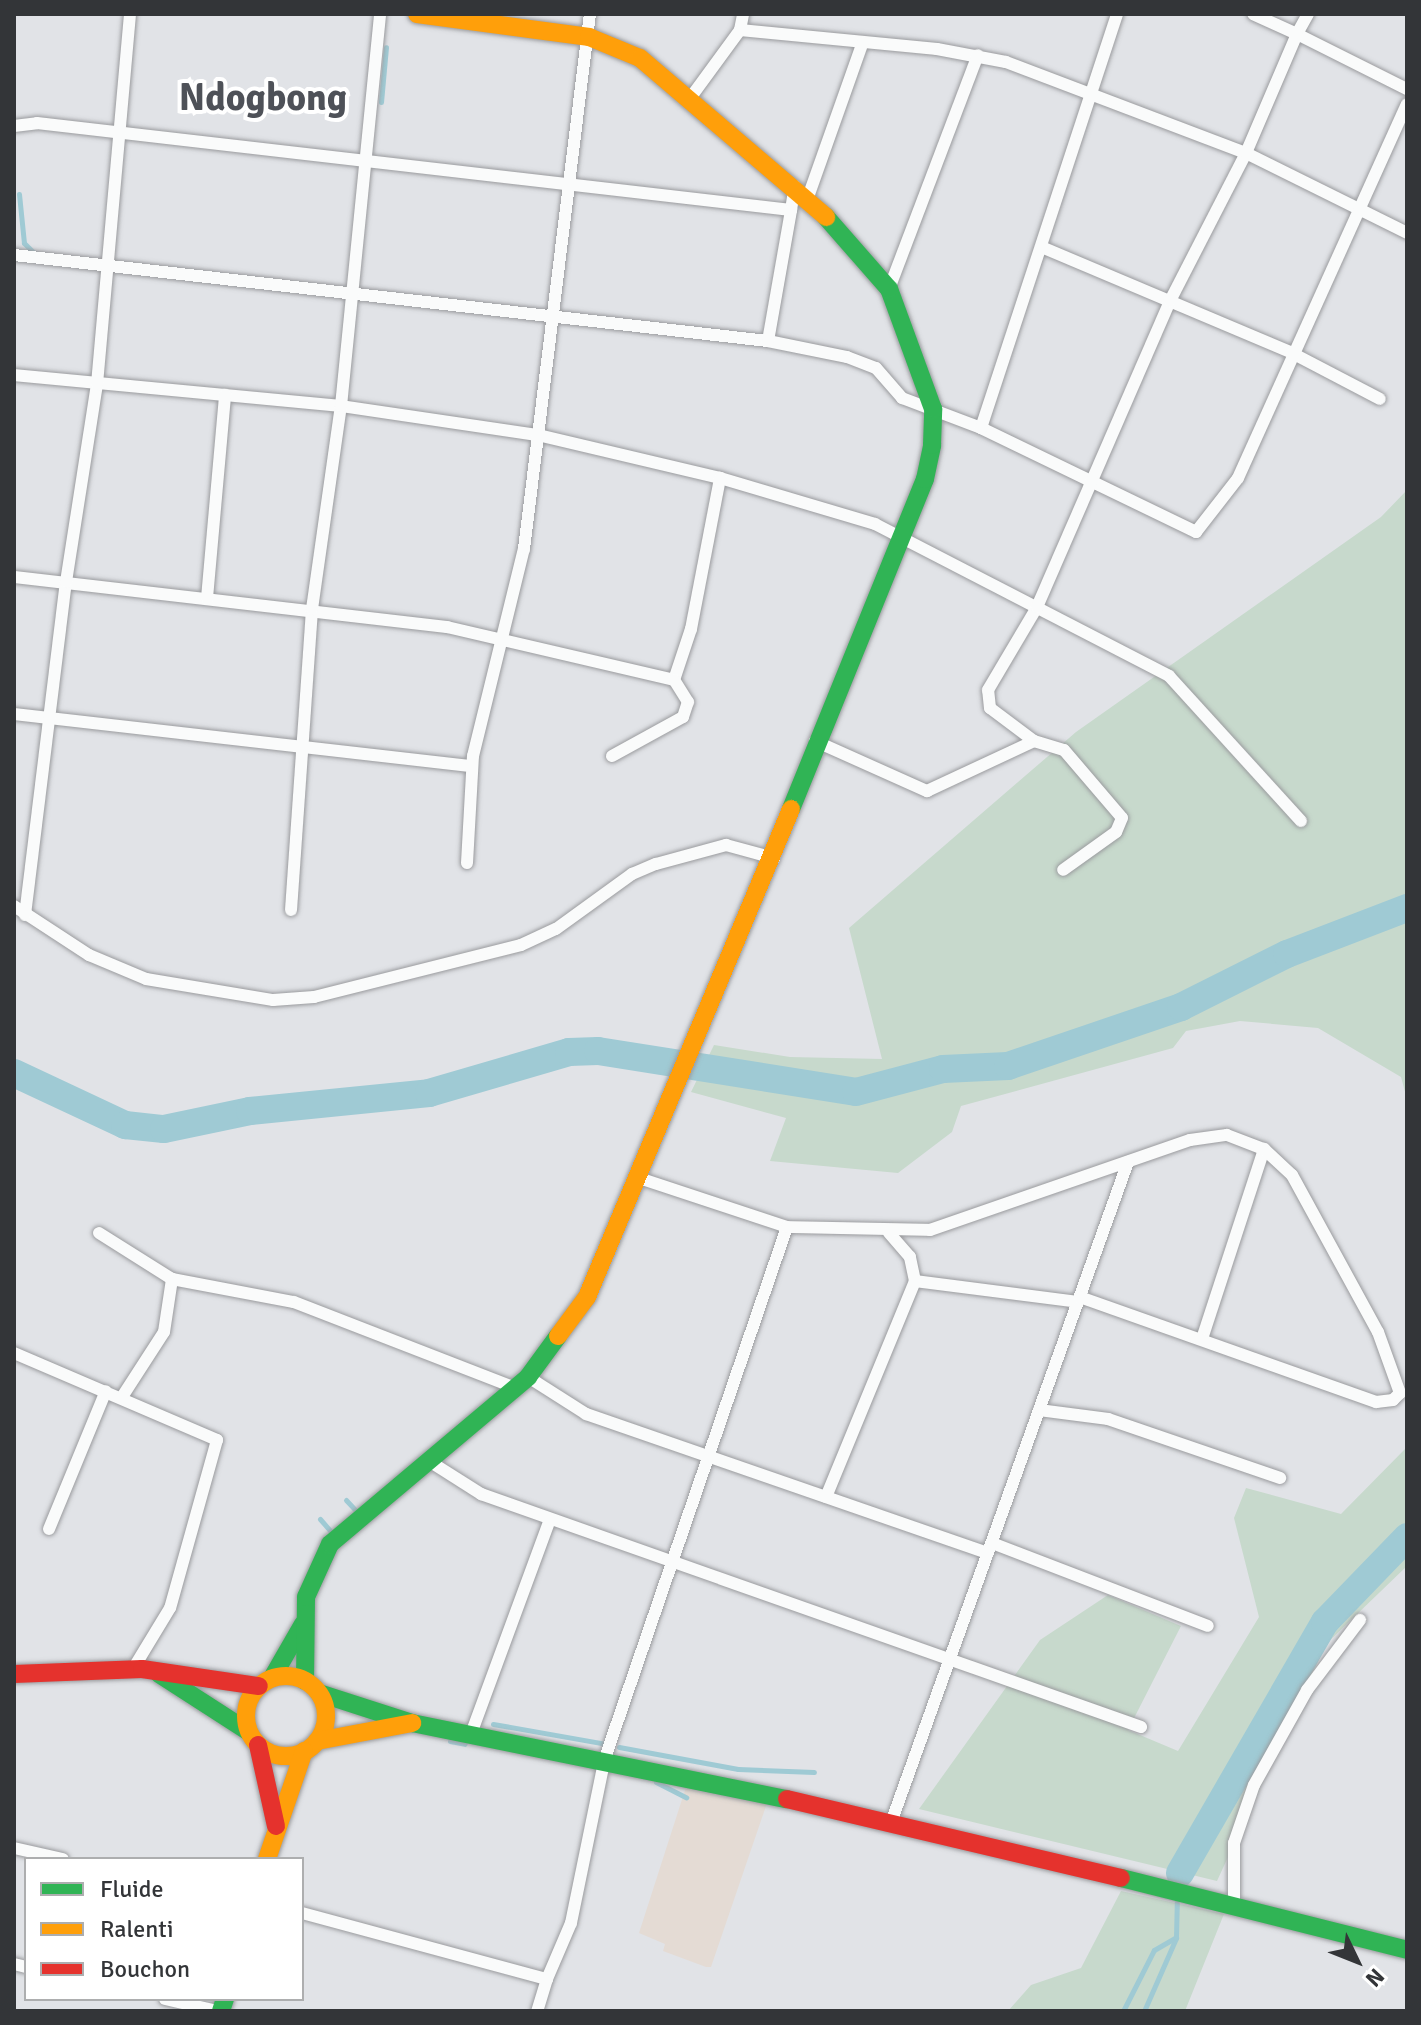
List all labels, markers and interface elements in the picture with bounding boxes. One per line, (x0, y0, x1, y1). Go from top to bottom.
district label: Ndogbong (179, 75, 347, 121)
legend (24, 1857, 304, 2001)
text: Fluide (100, 1874, 164, 1904)
text: Ralenti (100, 1914, 173, 1944)
north arrow (1317, 1921, 1397, 2001)
text: Bouchon (100, 1954, 190, 1984)
text: N (1360, 1963, 1390, 1993)

